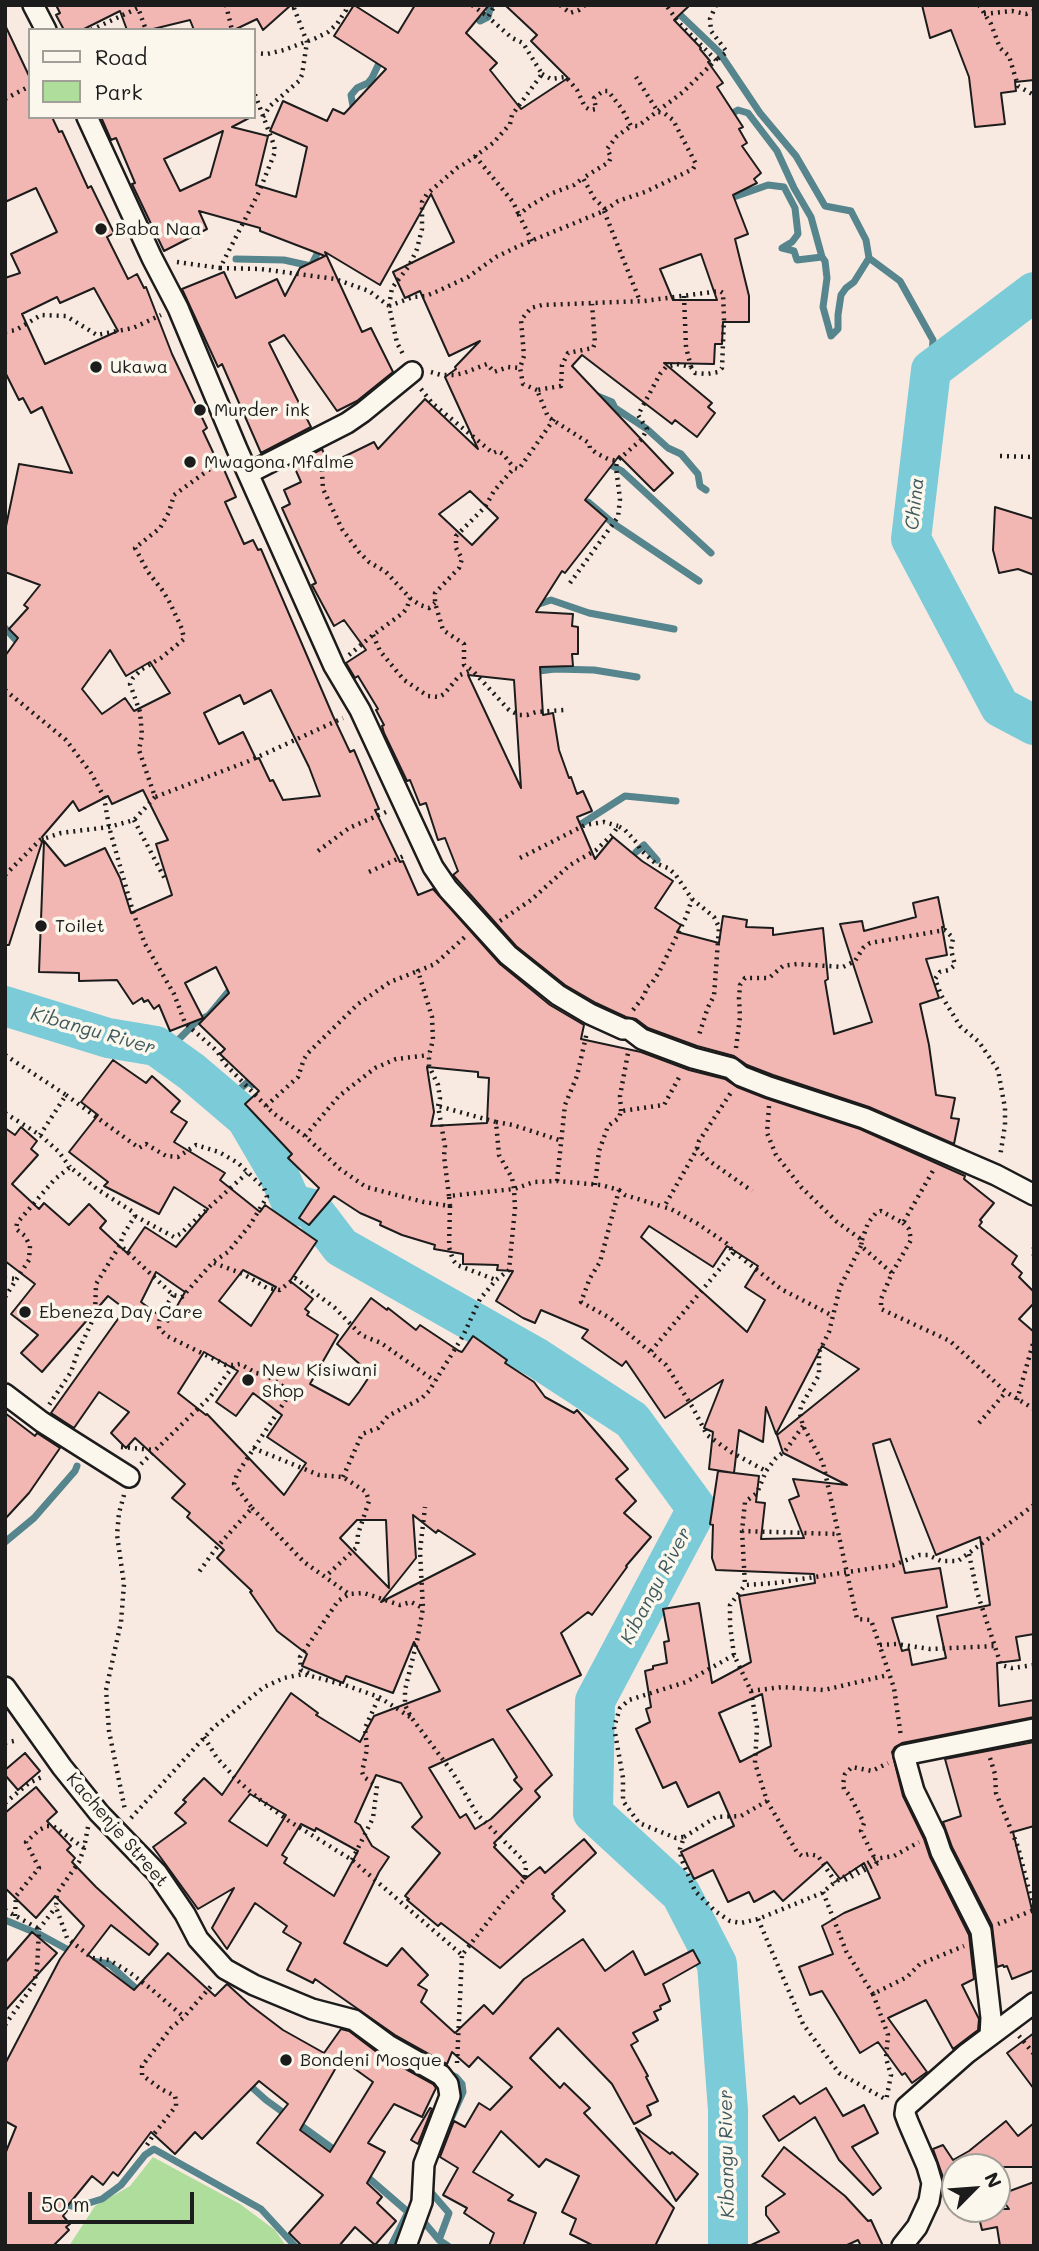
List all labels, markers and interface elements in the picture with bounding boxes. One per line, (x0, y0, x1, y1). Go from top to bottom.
legend (28, 28, 256, 119)
text: Road (95, 43, 147, 70)
text: Park (95, 78, 143, 105)
place label: Baba Naa (115, 218, 202, 240)
marker: Baba Naa (93, 221, 109, 237)
place label: Ukawa (110, 356, 168, 378)
marker: Ukawa (88, 359, 104, 375)
place label: Murder ink (214, 399, 310, 421)
marker: Murder ink (192, 402, 208, 418)
place label: Mwagona Mfalme (204, 451, 354, 473)
marker: Mwagona Mfalme (182, 454, 198, 470)
water label: China (901, 477, 929, 531)
place label: Toilet (55, 915, 105, 937)
marker: Toilet (33, 918, 49, 934)
water label: Kibangu River (28, 1002, 158, 1060)
place label: Ebeneza Day Care (39, 1301, 203, 1323)
marker: Ebeneza Day Care (17, 1304, 33, 1320)
place label: New Kisiwani Shop (262, 1359, 378, 1402)
marker: New Kisiwani Shop (240, 1372, 256, 1388)
water label: Kibangu River (616, 1524, 696, 1648)
street label: Kachenje Street (62, 1768, 172, 1892)
place label: Bondeni Mosque (300, 2049, 442, 2071)
marker: Bondeni Mosque (278, 2052, 294, 2068)
water label: Kibangu River (714, 2089, 740, 2219)
north arrow (941, 2153, 1011, 2223)
text: N (979, 2168, 1008, 2192)
scale bar (32, 2178, 198, 2222)
text: 50 m (41, 2190, 90, 2217)

